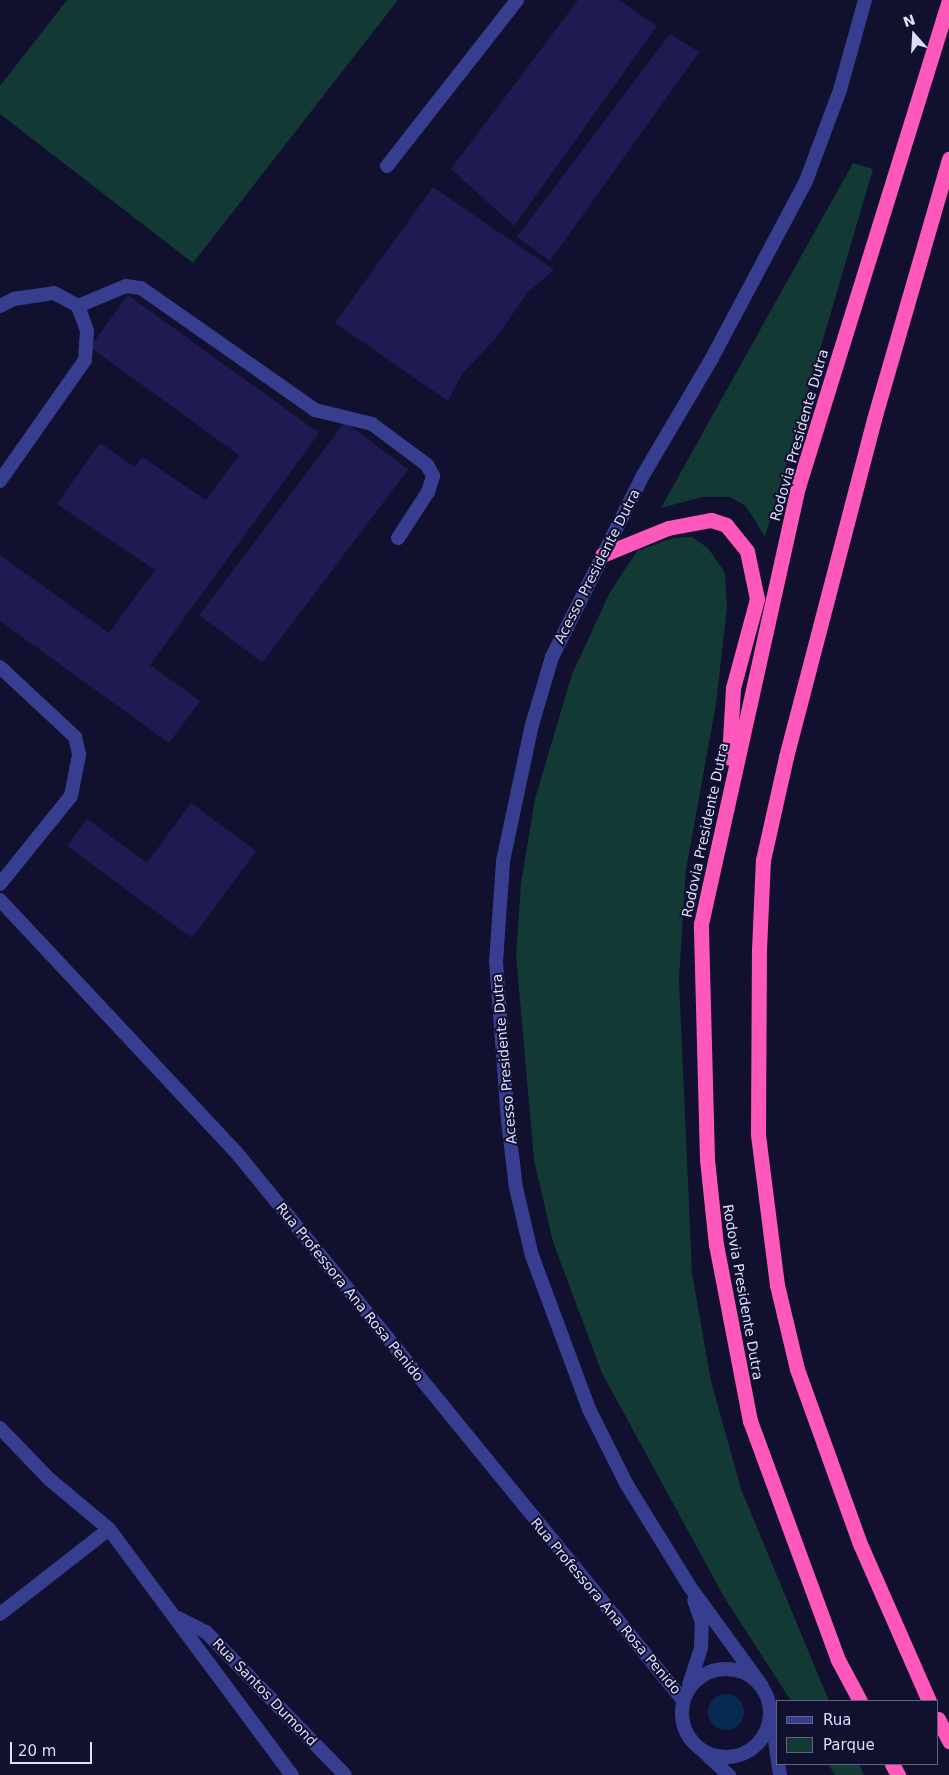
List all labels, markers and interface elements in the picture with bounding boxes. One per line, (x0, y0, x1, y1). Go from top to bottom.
north arrow (889, 10, 939, 60)
text: N (901, 11, 917, 30)
street label: Rodovia Presidente Dutra (766, 347, 832, 523)
street label: Acesso Presidente Dutra (551, 486, 643, 646)
street label: Rodovia Presidente Dutra (678, 741, 732, 919)
street label: Acesso Presidente Dutra (488, 973, 520, 1145)
street label: Rua Professora Ana Rosa Penido (273, 1199, 427, 1385)
street label: Rodovia Presidente Dutra (719, 1203, 767, 1381)
street label: Rua Professora Ana Rosa Penido (527, 1514, 685, 1698)
street label: Rua Santos Dumond (209, 1635, 321, 1749)
legend (776, 1700, 939, 1765)
text: Rua (823, 1711, 851, 1729)
scale bar (12, 1732, 95, 1764)
text: Parque (823, 1736, 875, 1754)
text: 20 m (18, 1742, 56, 1760)

